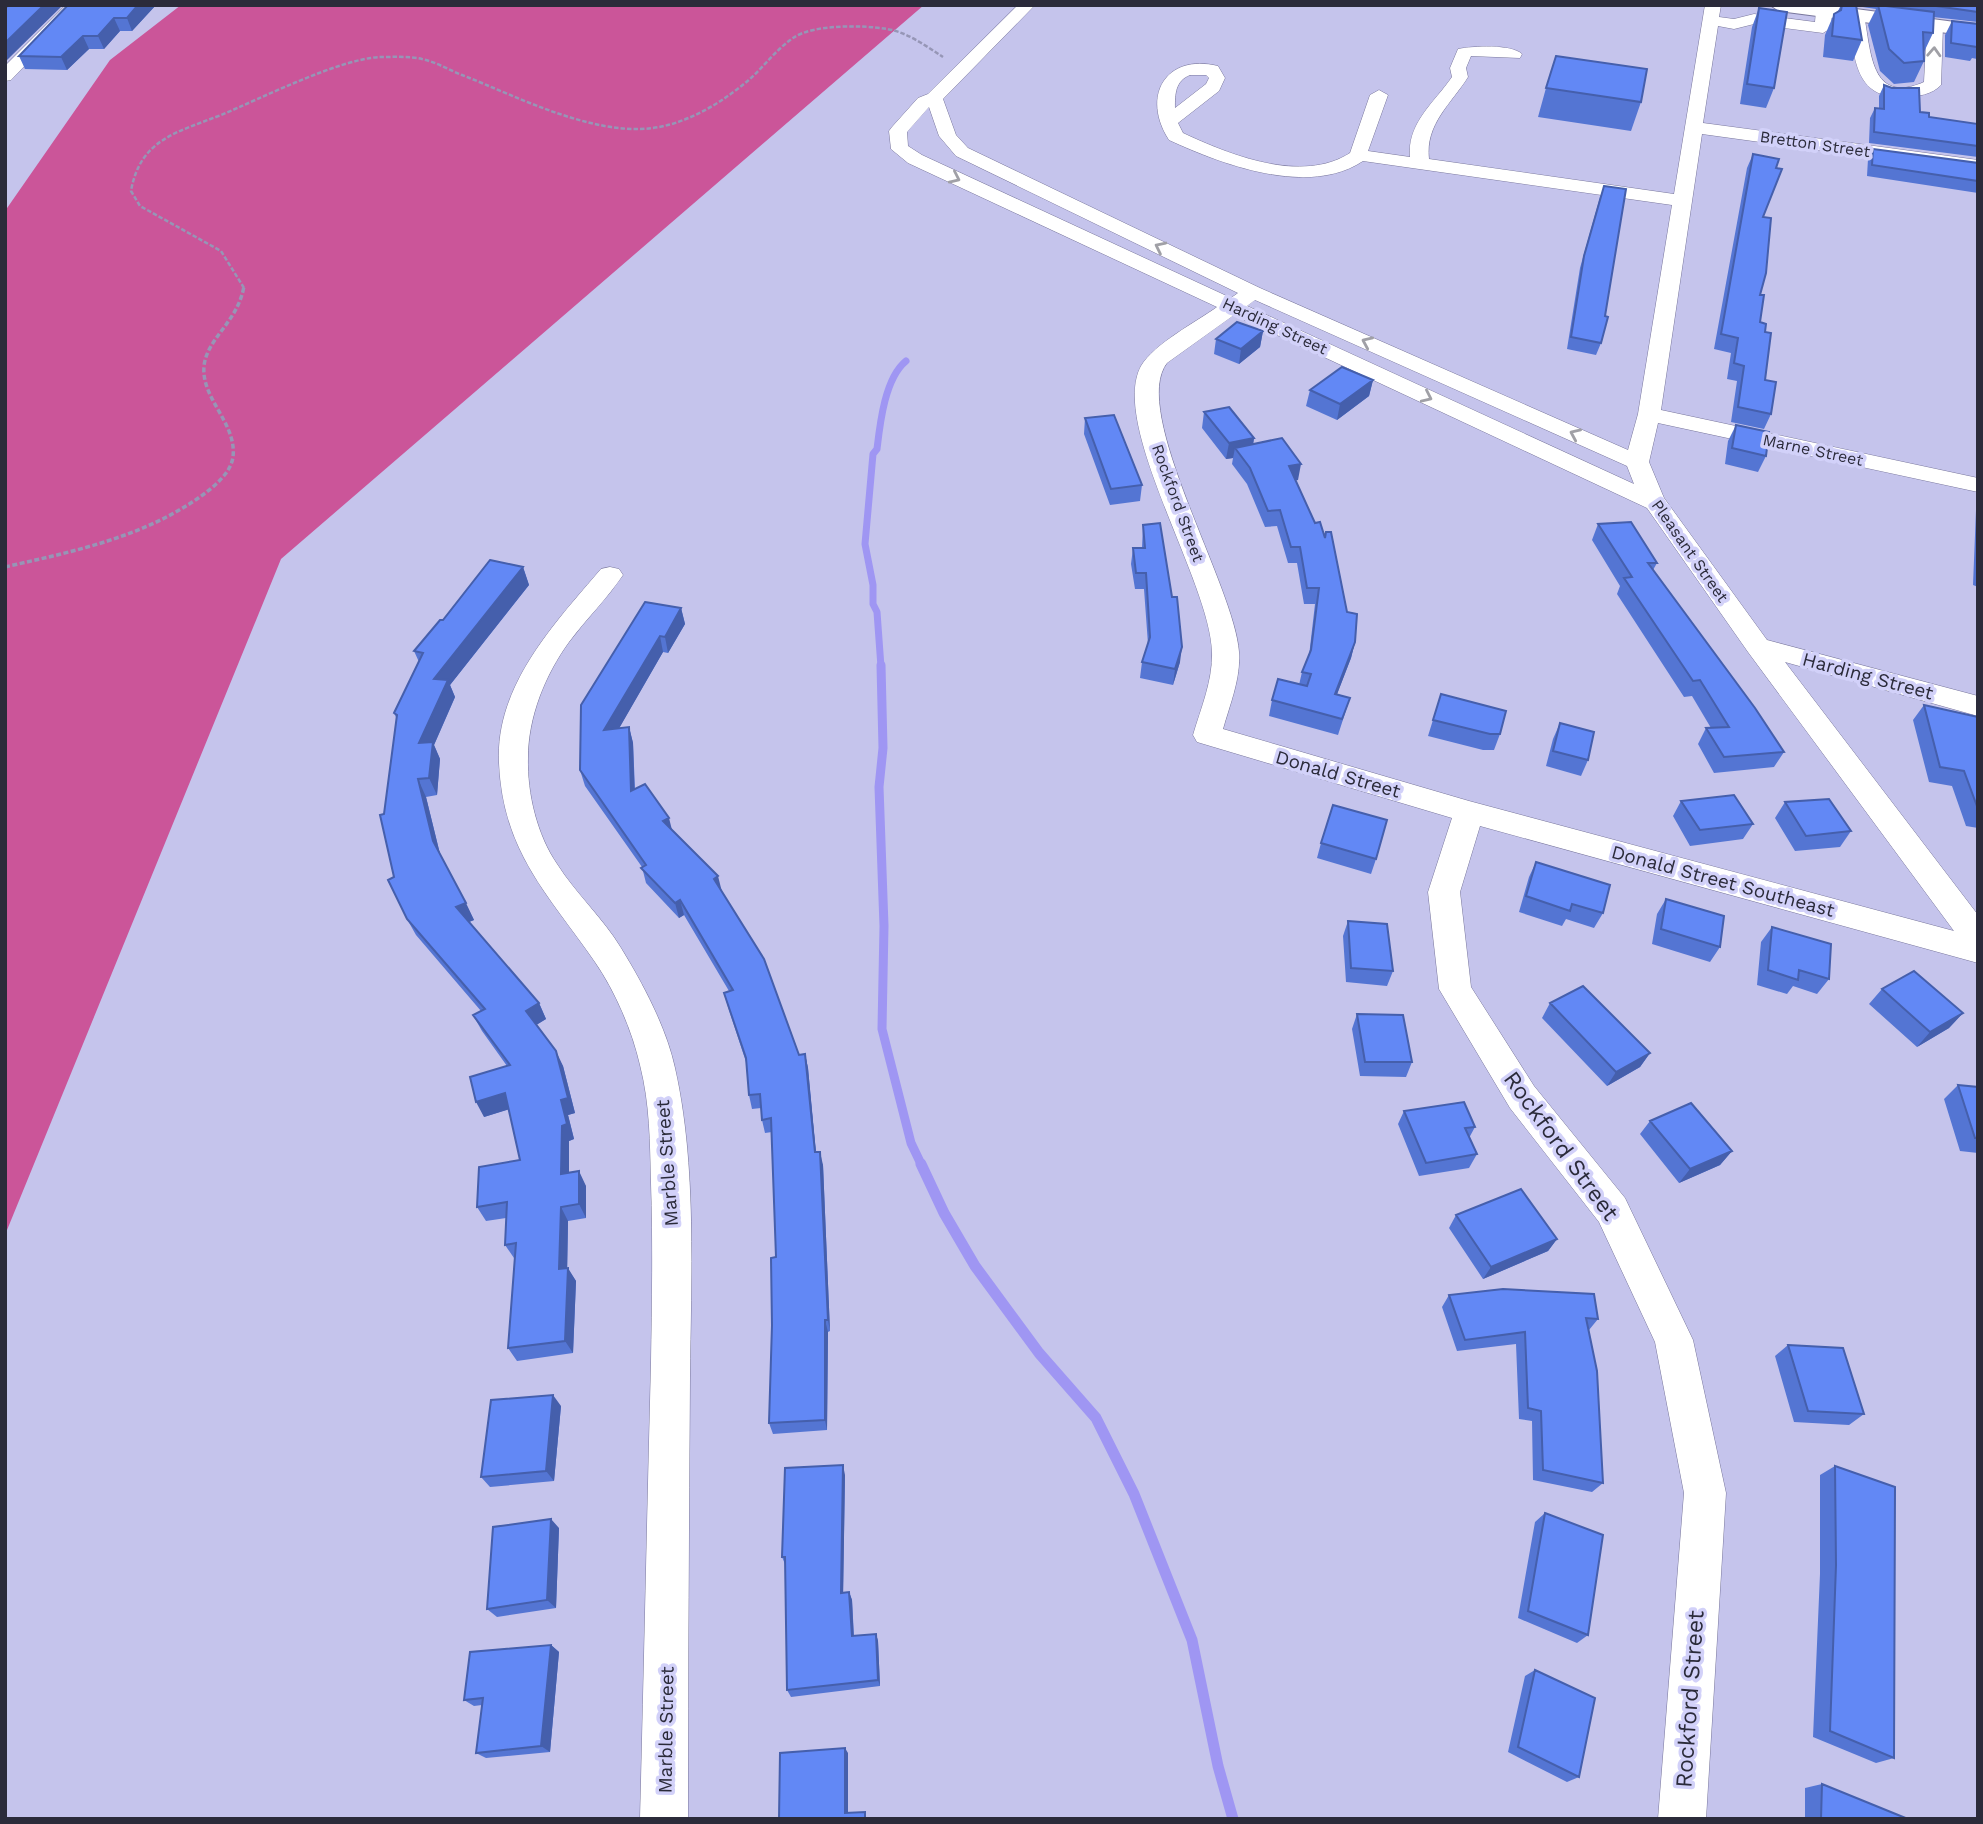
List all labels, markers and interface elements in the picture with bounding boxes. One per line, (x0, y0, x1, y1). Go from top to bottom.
one-way arrow (1926, 46, 1941, 57)
street label: Bretton Street (1759, 127, 1872, 161)
one-way arrow (948, 170, 960, 184)
one-way arrow (1155, 241, 1167, 255)
street label: Harding Street (1220, 293, 1331, 359)
one-way arrow (1362, 336, 1374, 350)
one-way arrow (1420, 389, 1432, 403)
one-way arrow (1570, 428, 1582, 442)
street label: Marne Street (1761, 430, 1865, 470)
street label: Rockford Street (1148, 442, 1208, 565)
street label: Pleasant Street (1648, 496, 1733, 606)
street label: Harding Street (1800, 647, 1936, 705)
street label: Donald Street (1273, 745, 1403, 803)
street label: Donald Street Southeast (1609, 840, 1837, 922)
street label: Rockford Street (1498, 1066, 1624, 1226)
street label: Marble Street (651, 1099, 683, 1227)
street label: Rockford Street (1670, 1609, 1710, 1789)
street label: Marble Street (653, 1666, 679, 1794)

